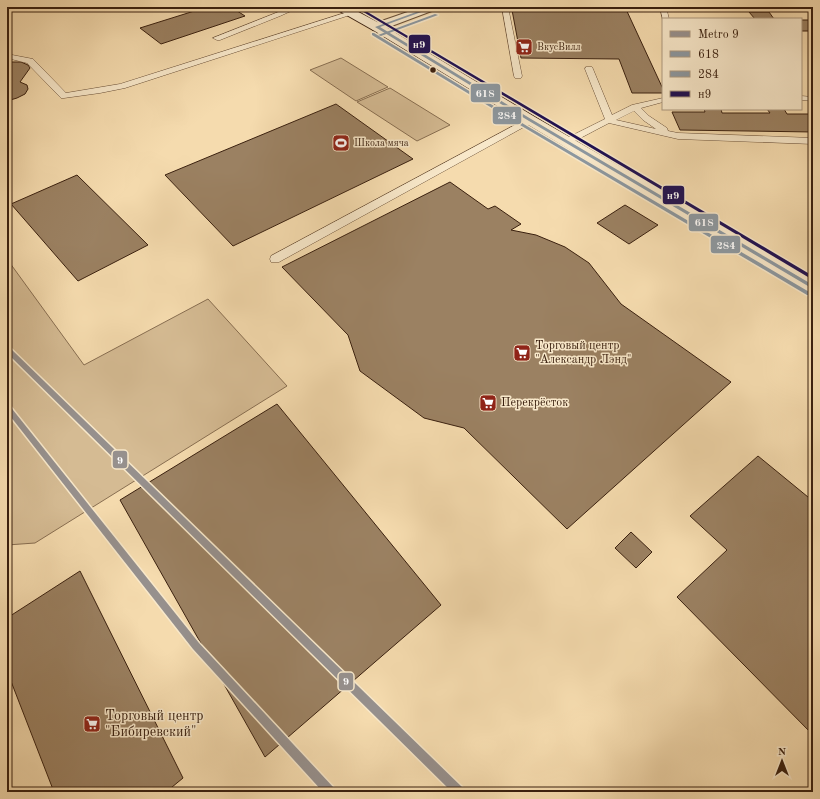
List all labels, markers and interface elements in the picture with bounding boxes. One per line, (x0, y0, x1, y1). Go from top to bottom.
legend (662, 18, 802, 110)
text: Metro 9 (698, 29, 739, 41)
line badge: н9 (408, 34, 431, 54)
supermarket icon: ВкусВилл (514, 37, 534, 57)
text: н9 (413, 40, 425, 51)
place label: ВкусВилл (537, 42, 580, 52)
text: 618 (698, 49, 719, 61)
unlabelled marker (428, 65, 438, 75)
text: 284 (698, 69, 719, 81)
line badge: 618 (470, 83, 501, 103)
text: 618 (475, 89, 495, 100)
text: н9 (698, 89, 712, 101)
line badge: 284 (492, 106, 522, 125)
text: 284 (497, 111, 517, 122)
sports icon: Школа мяча (331, 133, 351, 153)
place label: Школа мяча (354, 138, 409, 148)
line badge: н9 (662, 185, 685, 205)
text: н9 (667, 191, 679, 202)
line badge: 618 (688, 213, 719, 232)
text: 618 (694, 218, 714, 229)
line badge: 284 (710, 235, 741, 254)
text: 284 (716, 241, 736, 252)
place label: Торговый центр "Александр Лэнд" (535, 340, 632, 366)
supermarket icon: Торговый центр "Александр Лэнд" (512, 343, 532, 363)
supermarket icon: Перекрёсток (478, 393, 498, 413)
place label: Перекрёсток (501, 397, 568, 409)
line badge: 9 (112, 450, 128, 469)
text: 9 (117, 456, 123, 467)
line badge: 9 (338, 672, 354, 691)
text: 9 (343, 677, 349, 688)
place label: Торговый центр "Бибиревский" (105, 709, 204, 739)
supermarket icon: Торговый центр "Бибиревский" (82, 714, 102, 734)
north arrow (762, 741, 802, 781)
text: N (778, 747, 787, 758)

